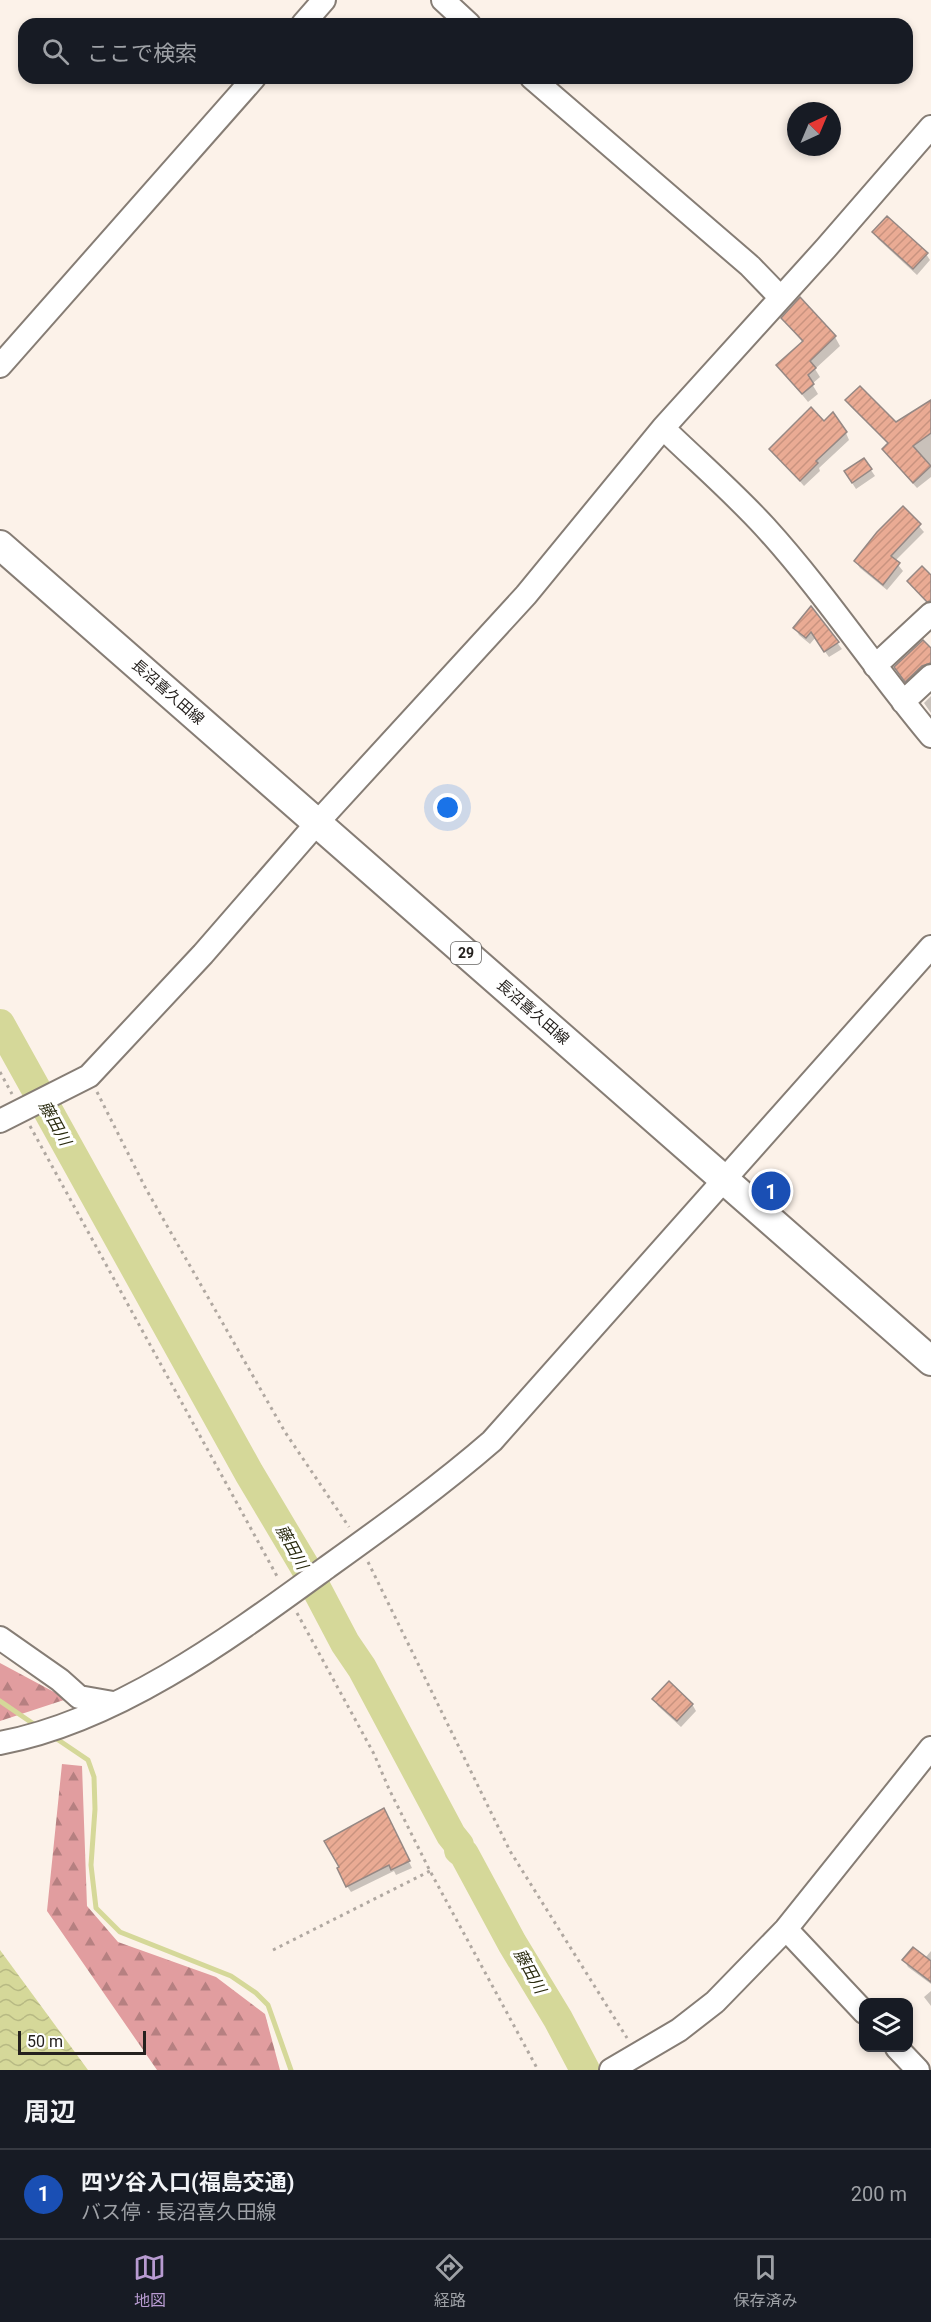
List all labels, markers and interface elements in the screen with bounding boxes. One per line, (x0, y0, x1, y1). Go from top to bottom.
search box (18, 18, 913, 84)
icon: search (39, 35, 72, 68)
text: ここで検索 (87, 41, 197, 66)
north arrow (787, 102, 841, 156)
street label: 長沼喜久田線 (128, 656, 208, 728)
your location (433, 793, 462, 822)
road number: 29 (451, 942, 481, 964)
street label: 長沼喜久田線 (493, 976, 573, 1048)
water label: 藤田川 (35, 1097, 76, 1150)
pin: 1 (752, 1168, 790, 1214)
water label: 藤田川 (272, 1521, 313, 1574)
water label: 藤田川 (510, 1945, 551, 1998)
map controls (859, 1998, 913, 2052)
button: layers (859, 1998, 913, 2052)
scale bar (18, 2028, 146, 2056)
text: 50 m (27, 2032, 63, 2051)
text: 周辺 (24, 2097, 76, 2127)
text: 四ツ谷入口(福島交通) (81, 2170, 294, 2195)
text: 1 (38, 2182, 49, 2206)
text: 200 m (851, 2182, 907, 2206)
text: バス停 · 長沼喜久田線 (81, 2200, 276, 2224)
tab: 地図 (133, 2251, 166, 2311)
tab: 経路 (433, 2251, 466, 2311)
tab: 保存済み (733, 2251, 797, 2311)

